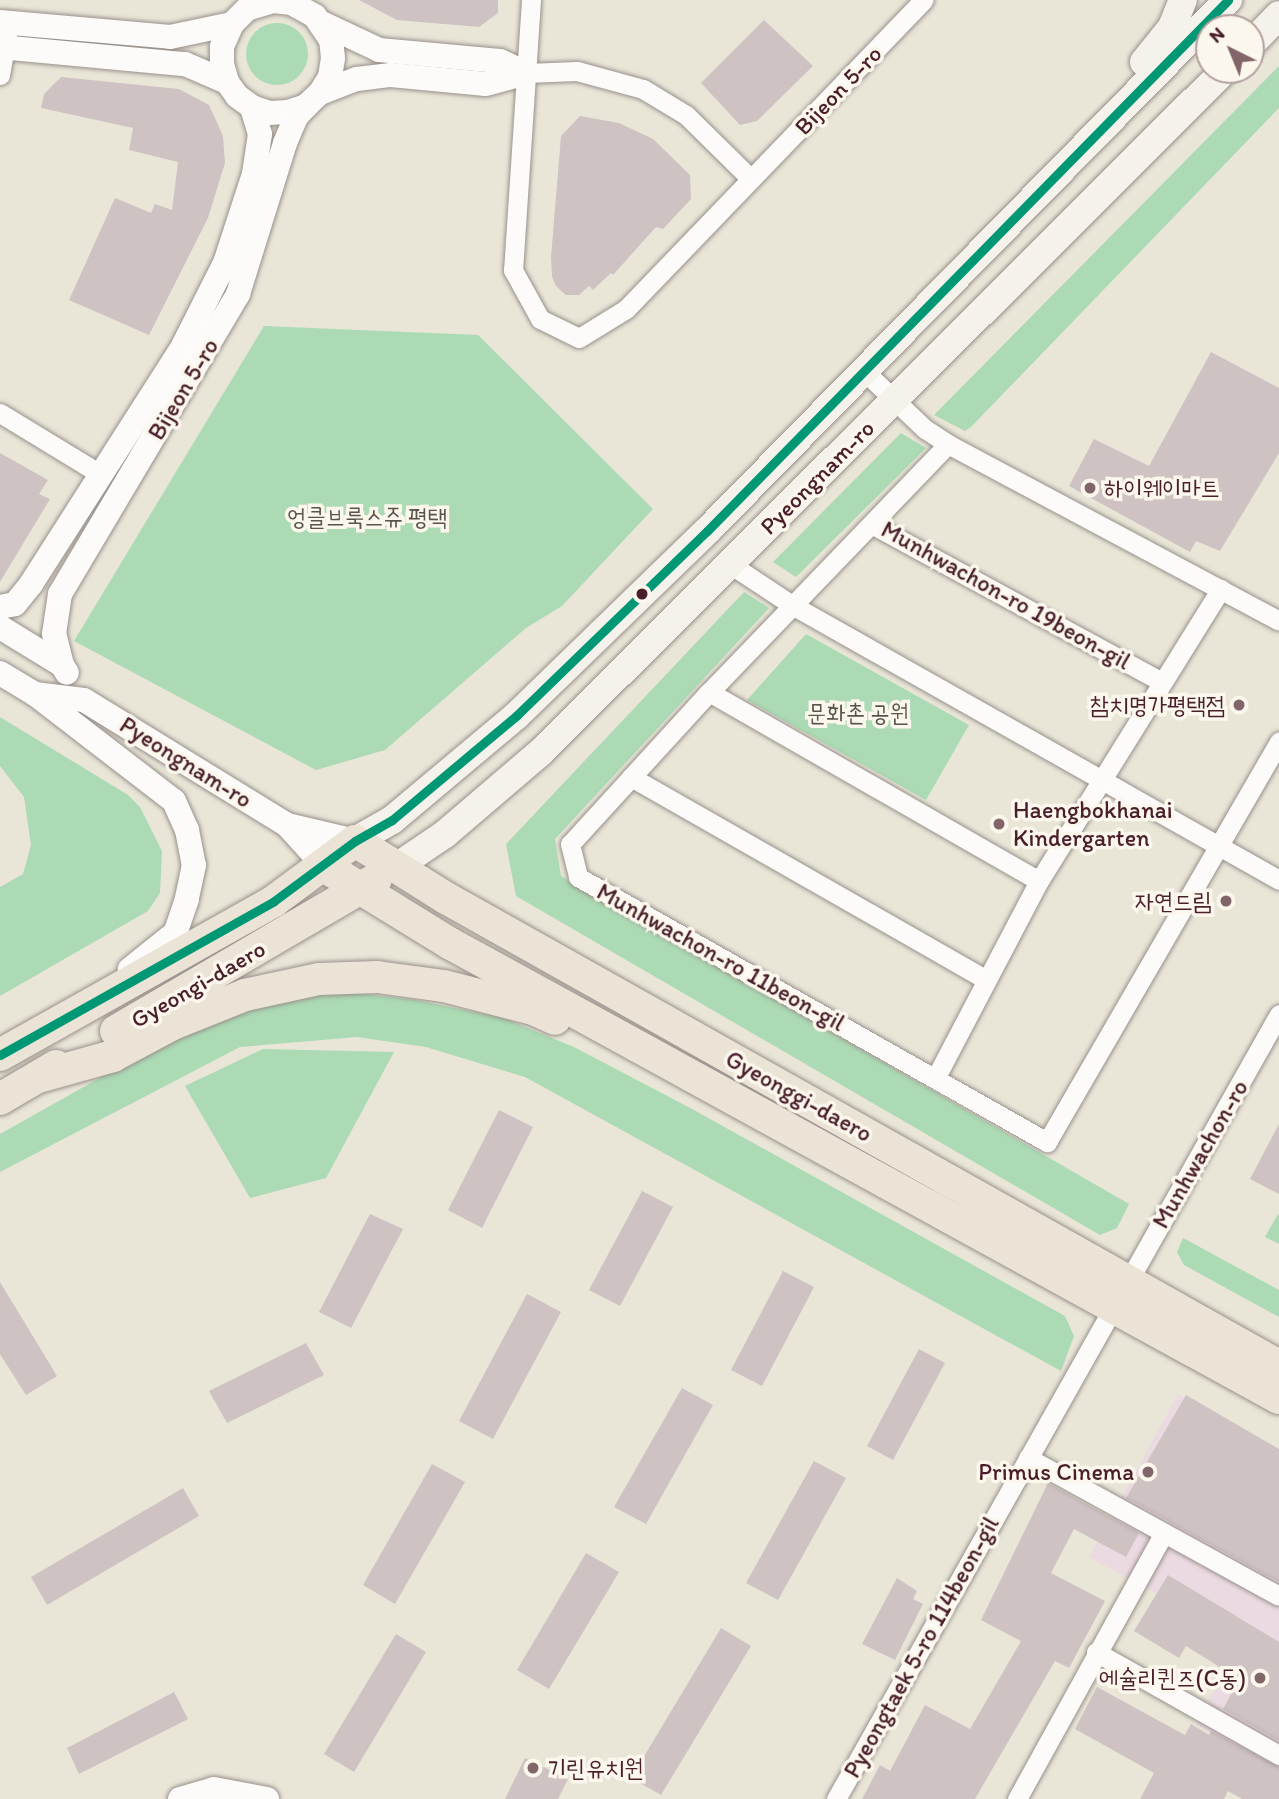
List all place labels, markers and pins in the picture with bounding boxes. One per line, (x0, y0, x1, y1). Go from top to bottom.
place label: 하이웨이마트 (1104, 474, 1220, 502)
marker: 하이웨이마트 (1082, 480, 1098, 496)
unlabelled marker (635, 587, 649, 601)
place label: 참치명가평택점 (1090, 691, 1225, 719)
marker: 참치명가평택점 (1231, 697, 1247, 713)
place label: Haengbokhanai Kindergarten (1013, 796, 1173, 852)
marker: Haengbokhanai Kindergarten (991, 816, 1007, 832)
place label: 자연드림 (1135, 887, 1212, 915)
marker: 자연드림 (1218, 893, 1234, 909)
place label: Primus Cinema (978, 1458, 1134, 1486)
marker: Primus Cinema (1140, 1464, 1156, 1480)
place label: 에슐리퀸즈(C동) (1099, 1664, 1246, 1692)
marker: 에슐리퀸즈(C동) (1252, 1670, 1268, 1686)
place label: 기린유치원 (547, 1754, 644, 1782)
marker: 기린유치원 (525, 1760, 541, 1776)

